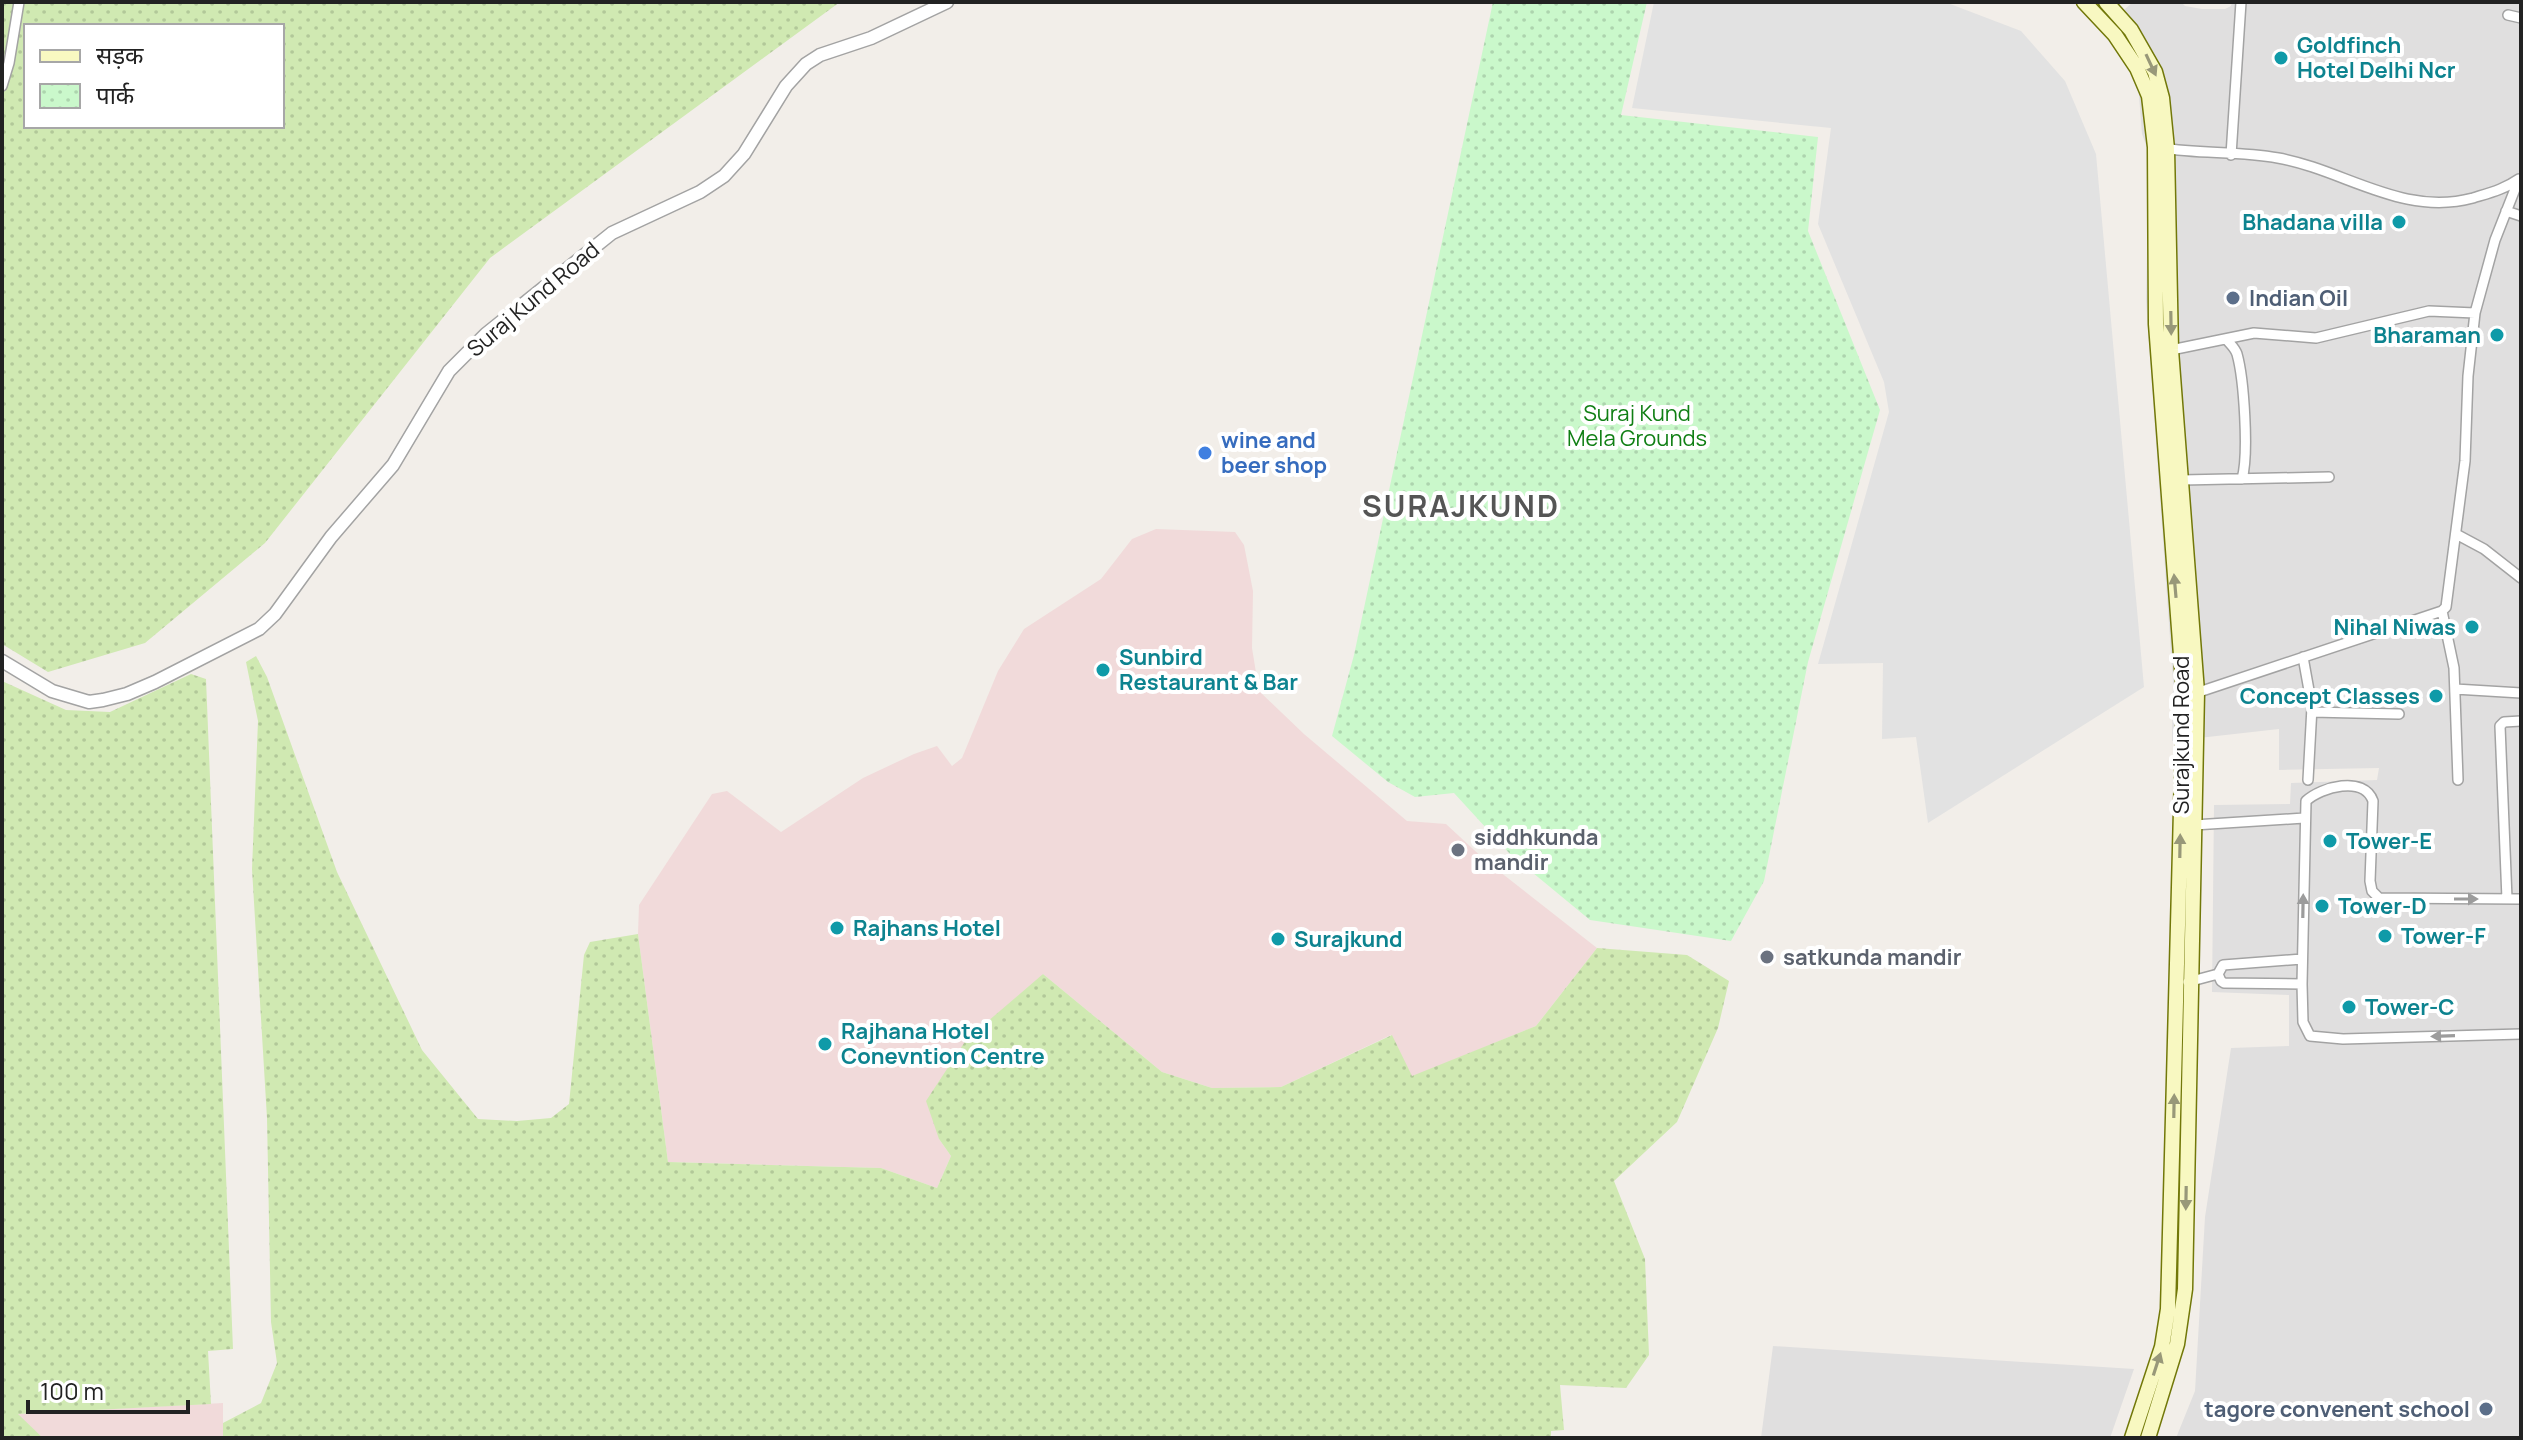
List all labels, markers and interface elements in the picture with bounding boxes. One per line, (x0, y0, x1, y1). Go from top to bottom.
legend (24, 24, 284, 128)
place label: Goldfinch Hotel Delhi Ncr (2297, 30, 2456, 85)
text: सड़क (96, 38, 144, 71)
marker: Goldfinch Hotel Delhi Ncr (2272, 49, 2290, 67)
one-way arrow (2144, 53, 2158, 77)
text: पार्क (96, 78, 135, 111)
place label: Bhadana villa (2242, 207, 2383, 237)
marker: Bhadana villa (2390, 213, 2408, 231)
street label: Suraj Kund Road (460, 235, 606, 363)
place label: Indian Oil (2249, 283, 2348, 313)
marker: Indian Oil (2224, 289, 2242, 307)
one-way arrow (2165, 311, 2177, 336)
place label: Bharaman (2373, 320, 2481, 350)
marker: Bharaman (2488, 326, 2506, 344)
park label: Suraj Kund Mela Grounds (1567, 398, 1707, 453)
place label: wine and beer shop (1221, 425, 1327, 480)
marker: wine and beer shop (1196, 444, 1214, 462)
district label: SURAJKUND (1362, 485, 1560, 526)
one-way arrow (2168, 573, 2181, 598)
place label: Nihal Niwas (2333, 612, 2456, 642)
marker: Nihal Niwas (2463, 618, 2481, 636)
place label: Sunbird Restaurant & Bar (1119, 642, 1298, 697)
street label: Surajkund Road (2166, 656, 2196, 814)
marker: Sunbird Restaurant & Bar (1094, 661, 1112, 679)
place label: Concept Classes (2240, 681, 2420, 711)
marker: Concept Classes (2427, 687, 2445, 705)
place label: siddhkunda mandir (1474, 822, 1598, 877)
place label: Tower-E (2346, 826, 2432, 856)
marker: Tower-E (2321, 832, 2339, 850)
one-way arrow (2174, 833, 2186, 858)
marker: siddhkunda mandir (1449, 841, 1467, 859)
place label: Tower-D (2338, 891, 2427, 921)
one-way arrow (2296, 893, 2309, 918)
one-way arrow (2454, 893, 2479, 905)
marker: Tower-D (2313, 897, 2331, 915)
place label: Rajhans Hotel (853, 913, 1001, 943)
marker: Rajhans Hotel (828, 919, 846, 937)
place label: Tower-F (2401, 921, 2486, 951)
place label: Surajkund (1294, 924, 1403, 954)
marker: Tower-F (2376, 927, 2394, 945)
marker: Surajkund (1269, 930, 1287, 948)
place label: satkunda mandir (1783, 942, 1962, 972)
marker: satkunda mandir (1758, 948, 1776, 966)
place label: Tower-C (2365, 992, 2454, 1022)
marker: Tower-C (2340, 998, 2358, 1016)
place label: Rajhana Hotel Conevntion Centre (841, 1016, 1045, 1071)
one-way arrow (2430, 1029, 2455, 1042)
marker: Rajhana Hotel Conevntion Centre (816, 1035, 834, 1053)
one-way arrow (2168, 1093, 2181, 1118)
one-way arrow (2180, 1186, 2192, 1211)
one-way arrow (2151, 1352, 2163, 1376)
scale bar (28, 1364, 188, 1414)
text: 100 m (40, 1374, 104, 1407)
place label: tagore convenent school (2204, 1394, 2470, 1424)
marker: tagore convenent school (2477, 1400, 2495, 1418)

